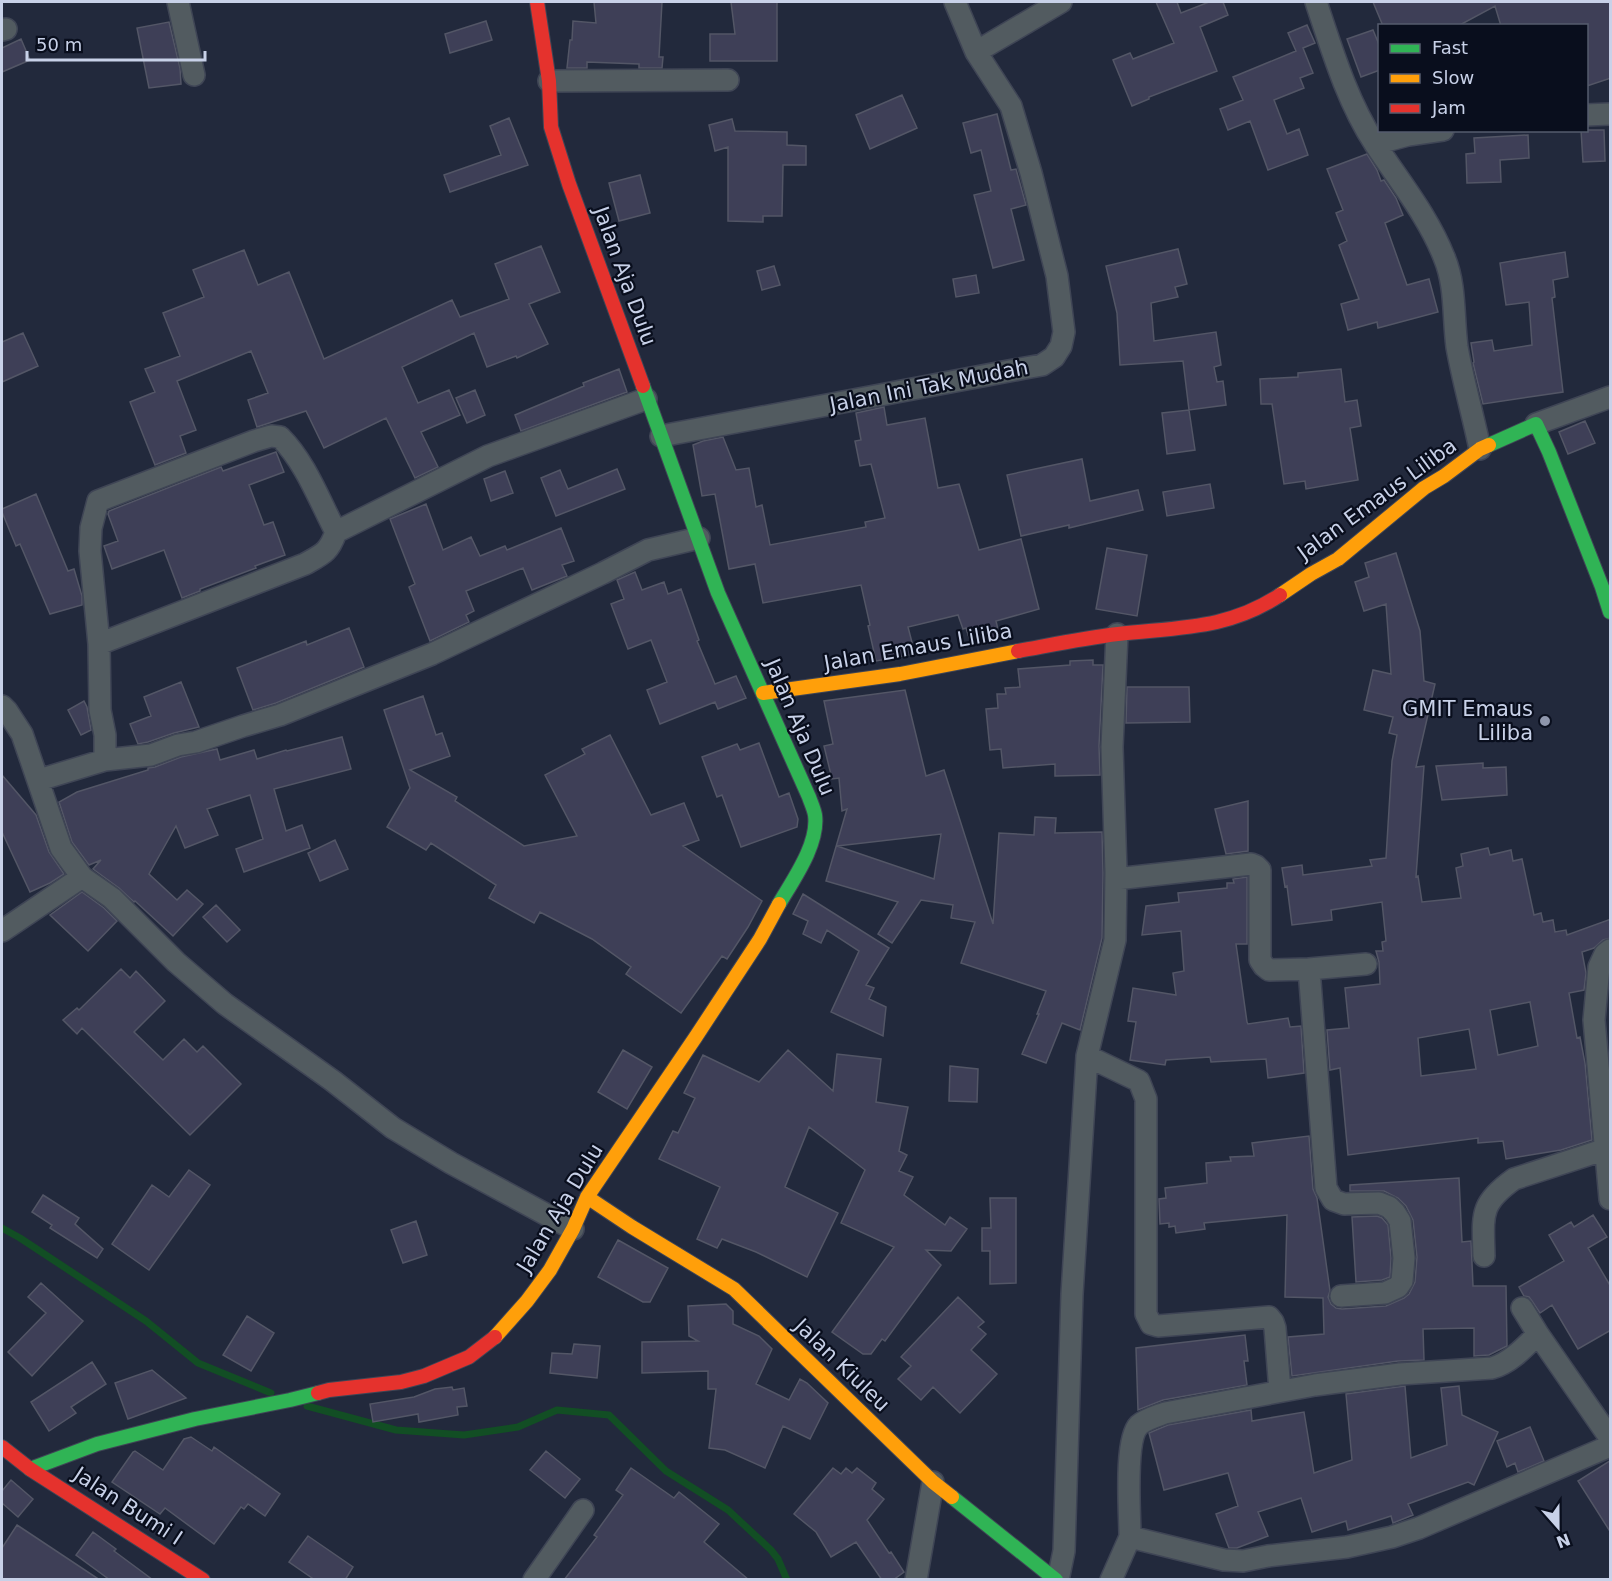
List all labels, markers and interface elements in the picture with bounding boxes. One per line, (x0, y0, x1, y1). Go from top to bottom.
scale bar (27, 24, 206, 62)
legend (1378, 24, 1588, 132)
text: 50 m (36, 34, 82, 55)
text: Fast (1432, 37, 1468, 58)
text: Slow (1432, 67, 1474, 88)
text: Jam (1431, 97, 1466, 118)
street label: Jalan Aja Dulu (588, 201, 661, 349)
street label: Jalan Ini Tak Mudah (826, 355, 1030, 417)
street label: Jalan Emaus Liliba (1291, 433, 1461, 566)
street label: Jalan Emaus Liliba (820, 619, 1014, 676)
street label: Jalan Aja Dulu (760, 653, 840, 799)
place label: GMIT Emaus Liliba (1402, 697, 1533, 745)
marker: GMIT Emaus Liliba (1538, 714, 1552, 728)
street label: Jalan Aja Dulu (511, 1139, 608, 1279)
street label: Jalan Kiuleu (788, 1312, 894, 1416)
street label: Jalan Bumi I (68, 1461, 187, 1550)
north arrow (1528, 1497, 1588, 1557)
text: N (1554, 1529, 1573, 1552)

